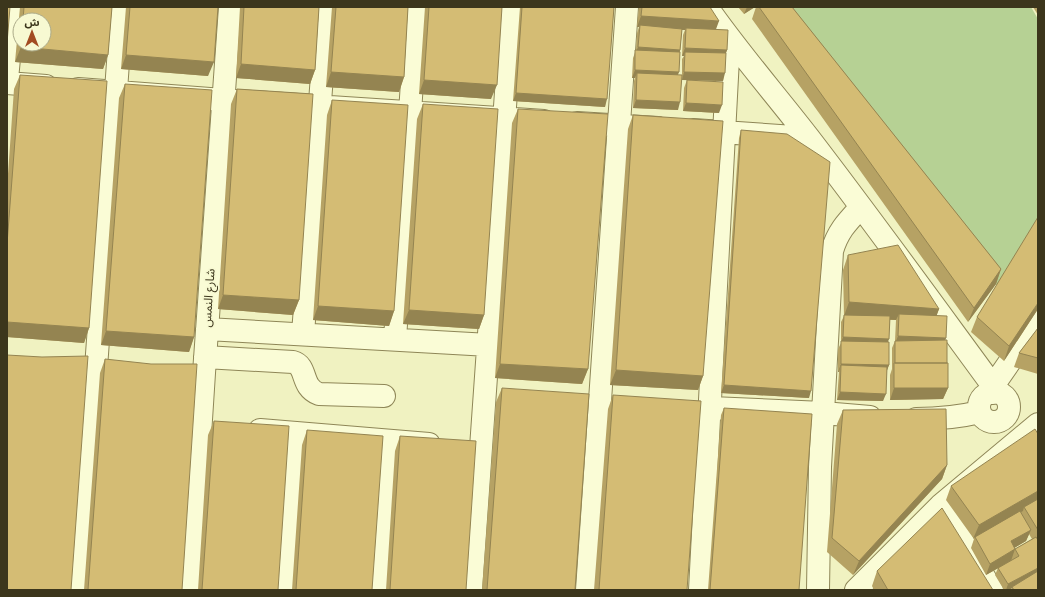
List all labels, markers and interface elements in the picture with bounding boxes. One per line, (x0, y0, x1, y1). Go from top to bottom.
text: ش (24, 11, 40, 34)
north arrow (12, 12, 52, 52)
street label: شارع النمس (194, 268, 224, 328)

